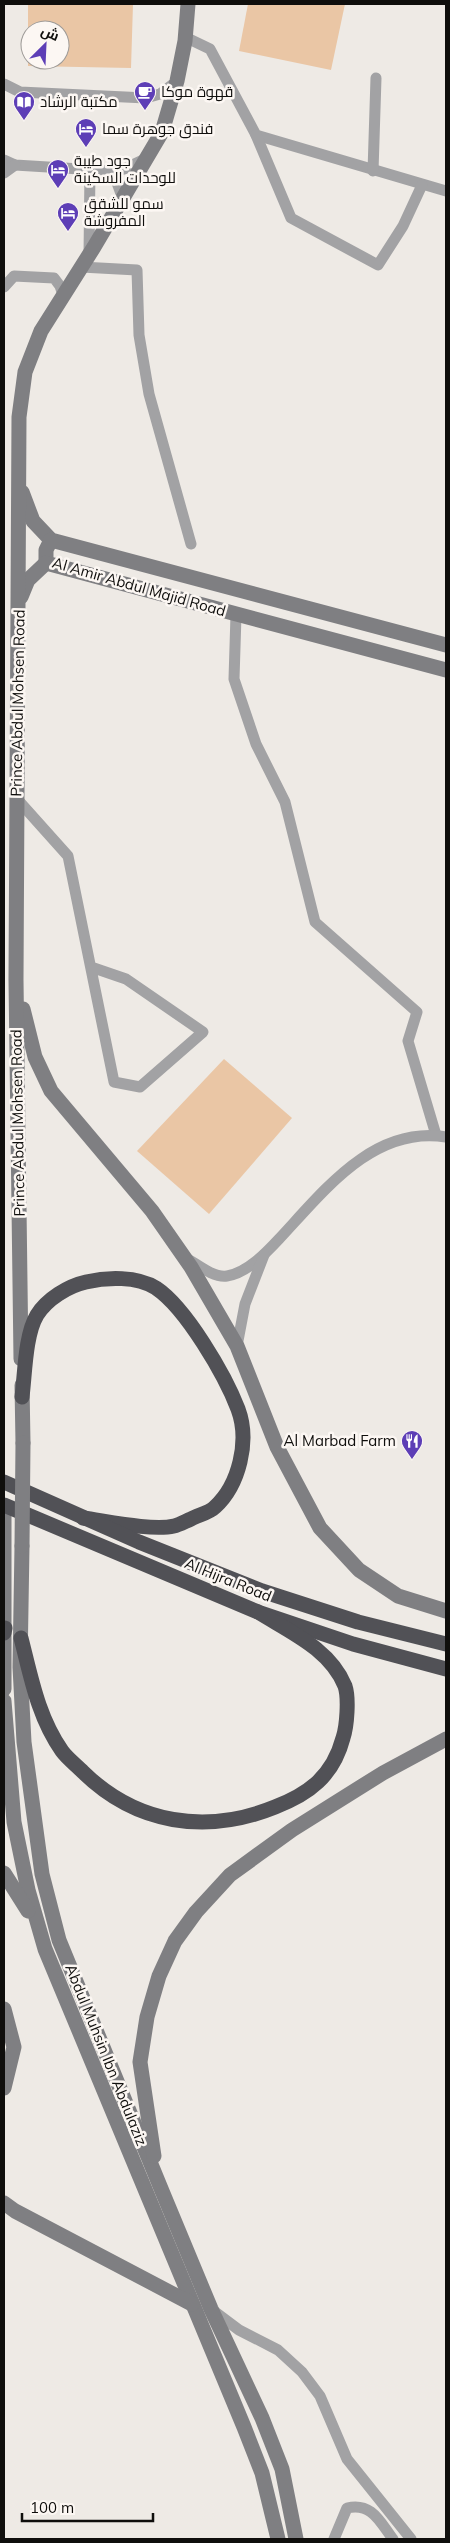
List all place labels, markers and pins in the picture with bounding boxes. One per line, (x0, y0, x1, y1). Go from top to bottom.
cafe icon: قهوة موكا (133, 80, 157, 111)
place label: قهوة موكا (161, 82, 233, 102)
library icon: مكتبة الرشاد (12, 90, 36, 121)
place label: مكتبة الرشاد (40, 92, 118, 111)
hotel icon: فندق جوهرة سما (74, 117, 98, 148)
place label: فندق جوهرة سما (102, 119, 213, 139)
place label: جود طيبة للوحدات السكينة (74, 151, 176, 187)
hotel icon: جود طيبة للوحدات السكينة (46, 158, 70, 189)
place label: سمو للشقق المفروشة (84, 194, 164, 230)
hotel icon: سمو للشقق المفروشة (56, 201, 80, 232)
restaurant icon: Al Marbad Farm (400, 1429, 424, 1460)
place label: Al Marbad Farm (284, 1431, 396, 1450)

